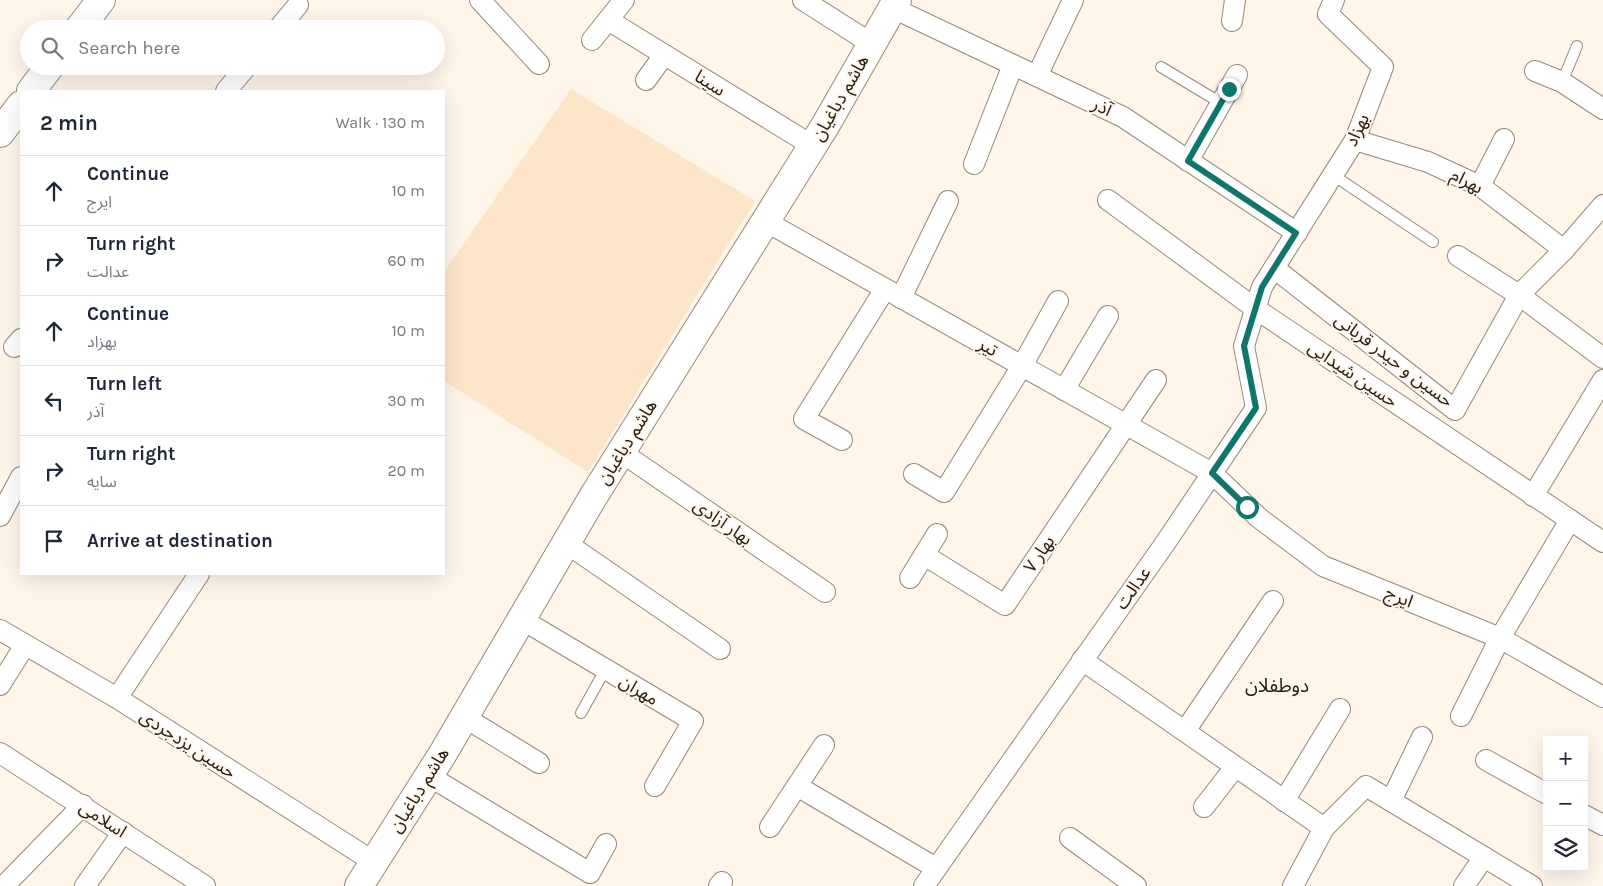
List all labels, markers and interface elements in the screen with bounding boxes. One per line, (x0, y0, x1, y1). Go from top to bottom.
search box (20, 20, 445, 75)
icon: search (38, 34, 66, 62)
text: Search here (78, 37, 180, 59)
street label: هاشم دباغیان (806, 51, 875, 146)
street label: سینا (690, 65, 730, 101)
route end (1218, 78, 1241, 101)
street label: آذر (1088, 93, 1116, 121)
street label: بهزاد (1340, 110, 1374, 150)
text: 2 min (40, 111, 98, 135)
text: Walk · 130 m (335, 113, 425, 132)
text: Continue (87, 163, 169, 185)
street label: بهرام (1446, 163, 1487, 201)
icon: ahead (40, 177, 68, 205)
text: 10 m (391, 181, 425, 200)
text: ایرج (87, 192, 112, 211)
text: Turn right (87, 233, 176, 255)
icon: right (40, 247, 68, 275)
text: 60 m (388, 251, 425, 270)
text: عدالت (87, 262, 129, 281)
text: Continue (87, 303, 169, 325)
street label: حسین و حیدر قربانی (1330, 308, 1458, 412)
icon: ahead (40, 317, 68, 345)
text: 10 m (391, 321, 425, 340)
text: بهزاد (87, 332, 117, 351)
street label: تیر (973, 332, 1002, 361)
street label: حسین شیدایی (1304, 336, 1402, 412)
text: Turn left (87, 373, 162, 395)
icon: left (40, 387, 68, 415)
text: 30 m (387, 391, 425, 410)
street label: هاشم دباغیان (592, 395, 663, 490)
text: آذر (87, 402, 104, 421)
text: Turn right (87, 443, 176, 465)
icon: right (40, 457, 68, 485)
text: 20 m (387, 461, 425, 480)
text: سایه (87, 472, 117, 491)
street label: بهار آزادی (689, 494, 757, 550)
route start (1236, 496, 1259, 519)
icon: arrive (40, 527, 68, 555)
text: Arrive at destination (87, 530, 273, 552)
street label: بهار ۷ (1019, 531, 1059, 577)
street label: عدالت (1110, 562, 1156, 614)
street label: ایرج (1381, 582, 1416, 614)
street label: مهران (615, 670, 663, 710)
district label: دوطفلان (1245, 675, 1309, 697)
street label: حسین یزدجردی (136, 705, 240, 783)
map controls (1543, 736, 1588, 871)
button: + (1543, 736, 1588, 781)
street label: هاشم دباغیان (384, 743, 455, 838)
button: − (1543, 781, 1588, 826)
street label: اسلامی (75, 796, 131, 842)
button: layers (1543, 826, 1588, 871)

